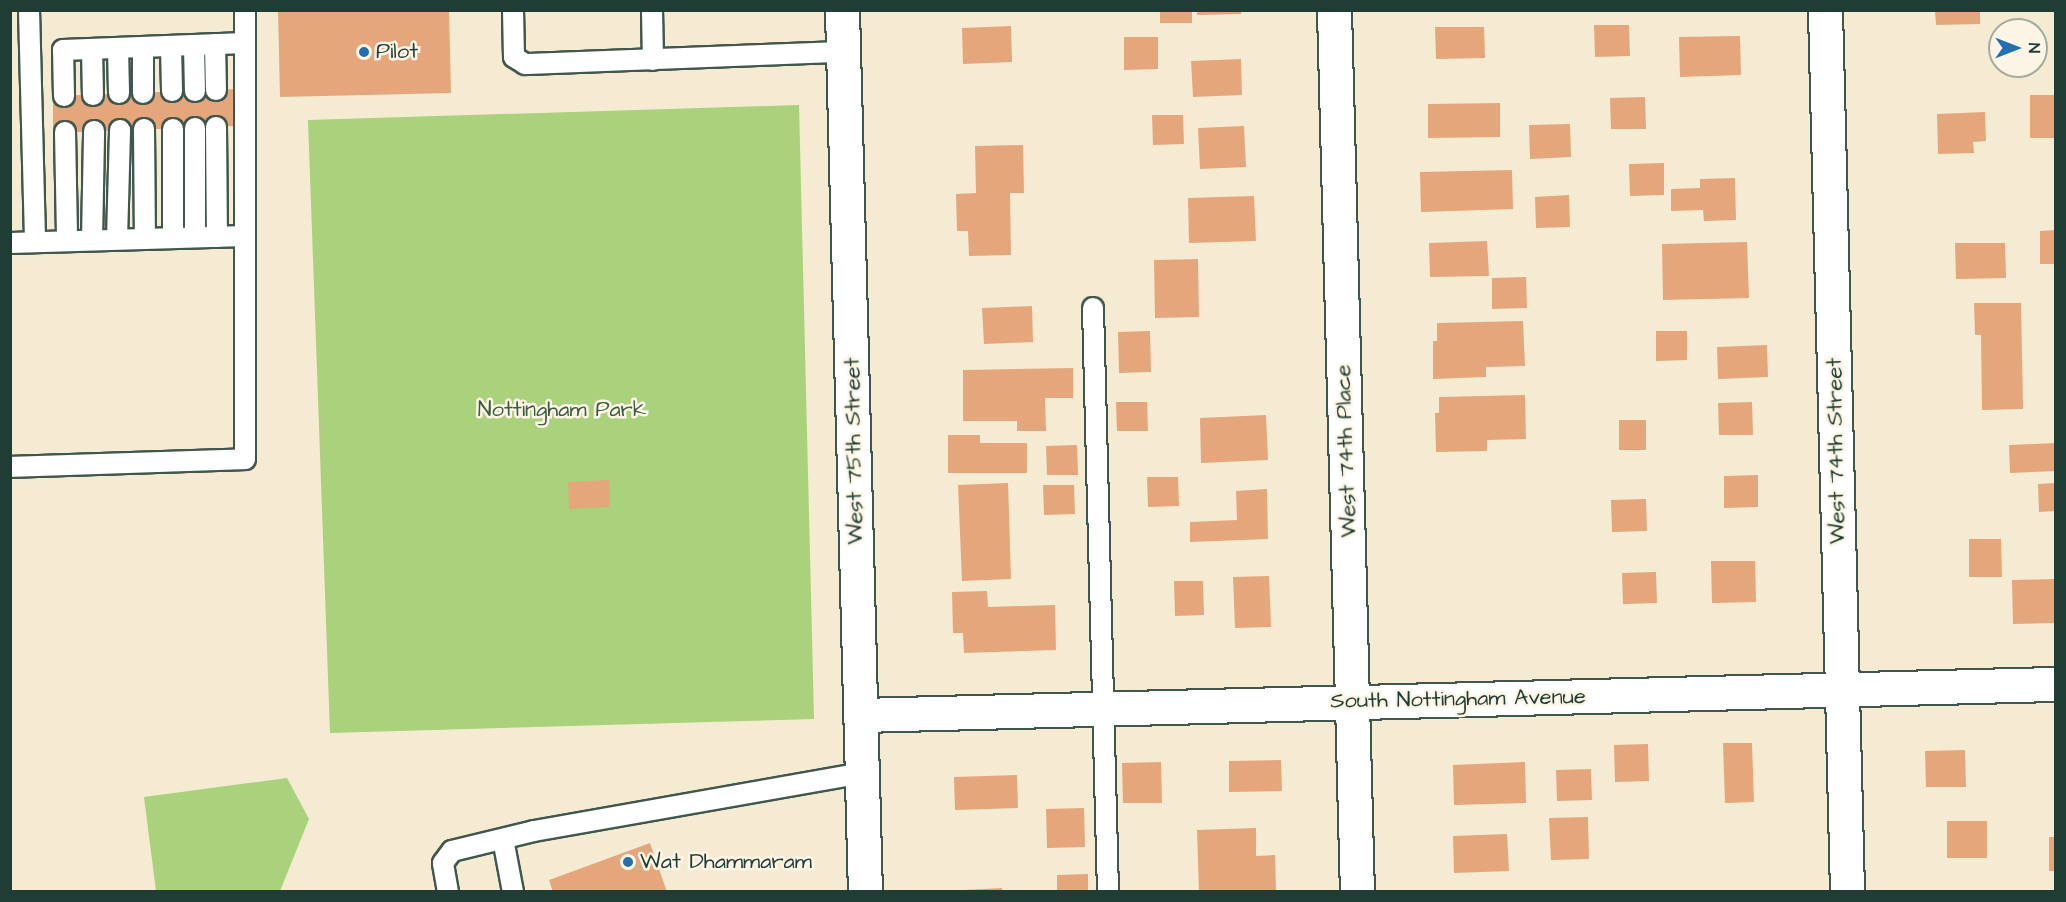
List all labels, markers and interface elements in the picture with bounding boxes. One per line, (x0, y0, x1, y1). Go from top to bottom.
north arrow (1988, 18, 2048, 78)
place label: Pilot (376, 39, 418, 65)
text: N (2023, 43, 2045, 53)
marker: Pilot (357, 45, 371, 59)
street label: West 75th Street (839, 357, 869, 545)
street label: West 74th Street (1821, 358, 1851, 544)
street label: West 74th Place (1330, 364, 1362, 538)
park label: Nottingham Park (478, 397, 646, 423)
street label: South Nottingham Avenue (1330, 684, 1586, 714)
place label: Wat Dhammaram (640, 849, 812, 875)
marker: Wat Dhammaram (621, 855, 635, 869)

